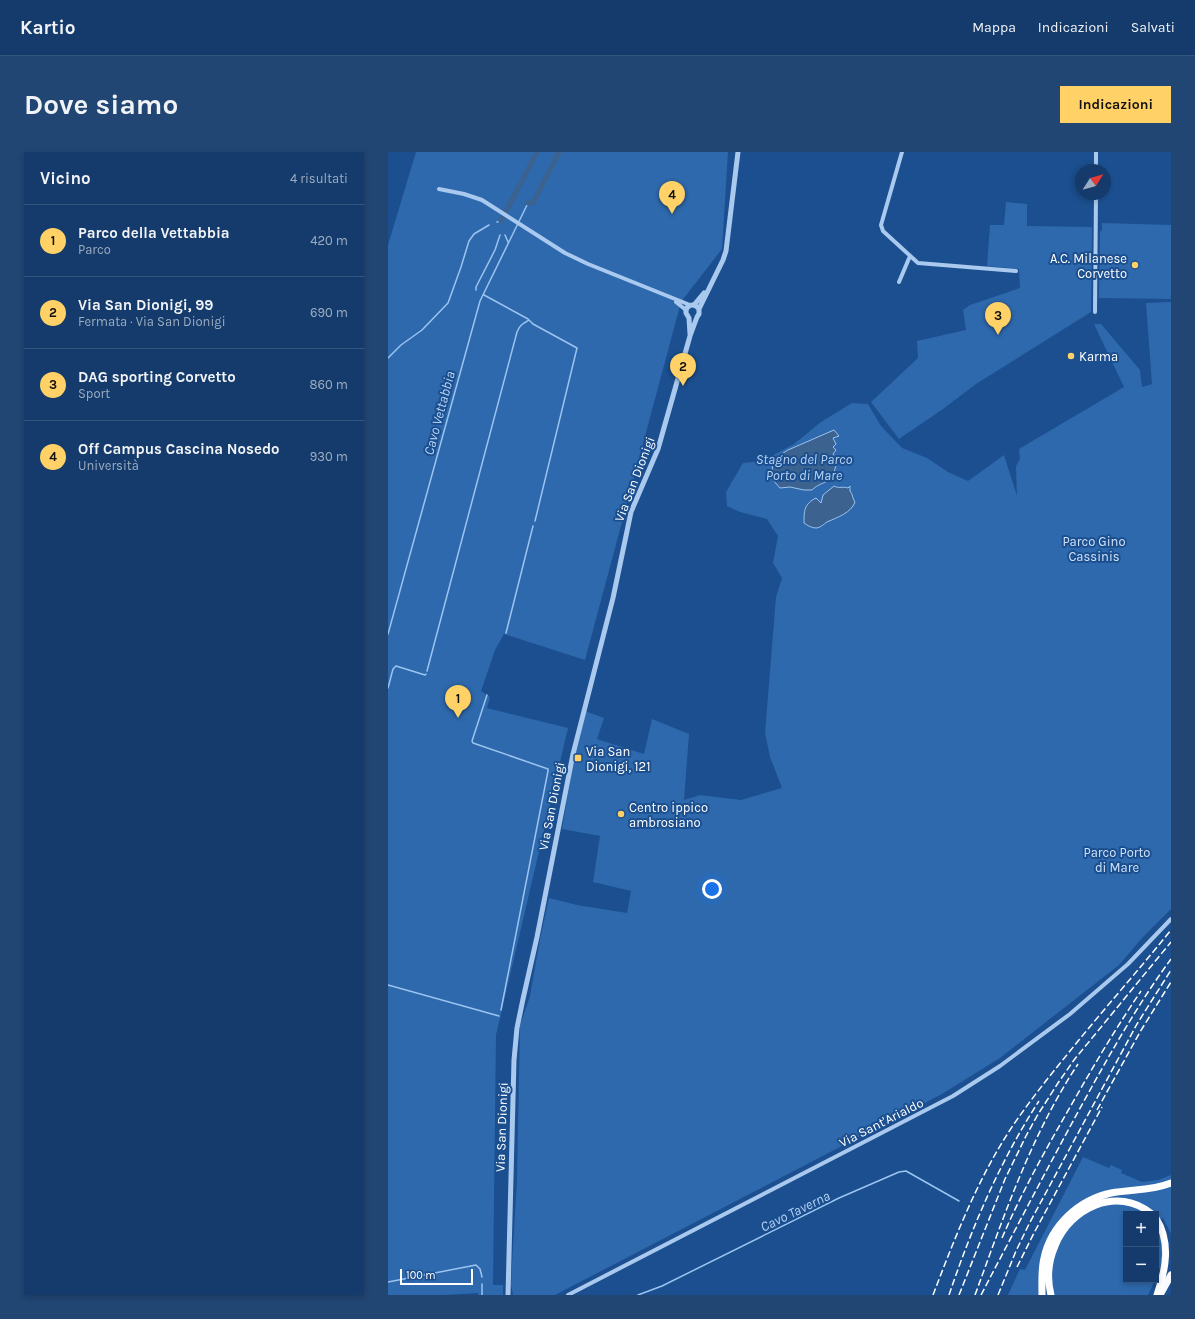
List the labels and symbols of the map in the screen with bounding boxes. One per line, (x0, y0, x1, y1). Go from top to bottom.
north arrow (1075, 164, 1111, 200)
pin: 4 (659, 181, 685, 214)
place label: A.C. Milanese Corvetto (1050, 251, 1127, 281)
marker: A.C. Milanese Corvetto (1130, 260, 1140, 270)
pin: 3 (985, 302, 1011, 335)
place label: Karma (1079, 349, 1118, 364)
marker: Karma (1066, 351, 1076, 361)
pin: 2 (670, 353, 696, 386)
water label: Cavo Vettabbia (420, 369, 459, 457)
street label: Via San Dionigi (611, 435, 658, 524)
water label: Stagno del Parco Porto di Mare (756, 451, 852, 484)
park label: Parco Gino Cassinis (1062, 534, 1126, 564)
pin: 1 (445, 685, 471, 718)
place label: Via San Dionigi, 121 (586, 744, 650, 774)
marker: Via San Dionigi, 121 (573, 753, 583, 763)
street label: Via San Dionigi (536, 761, 567, 852)
place label: Centro ippico ambrosiano (629, 800, 708, 830)
marker: Centro ippico ambrosiano (616, 809, 626, 819)
park label: Parco Porto di Mare (1084, 845, 1150, 875)
your location (702, 879, 722, 899)
street label: Via San Dionigi (492, 1082, 511, 1172)
street label: Via Sant'Arialdo (837, 1095, 926, 1150)
water label: Cavo Taverna (758, 1187, 833, 1236)
scale bar (400, 1267, 473, 1286)

